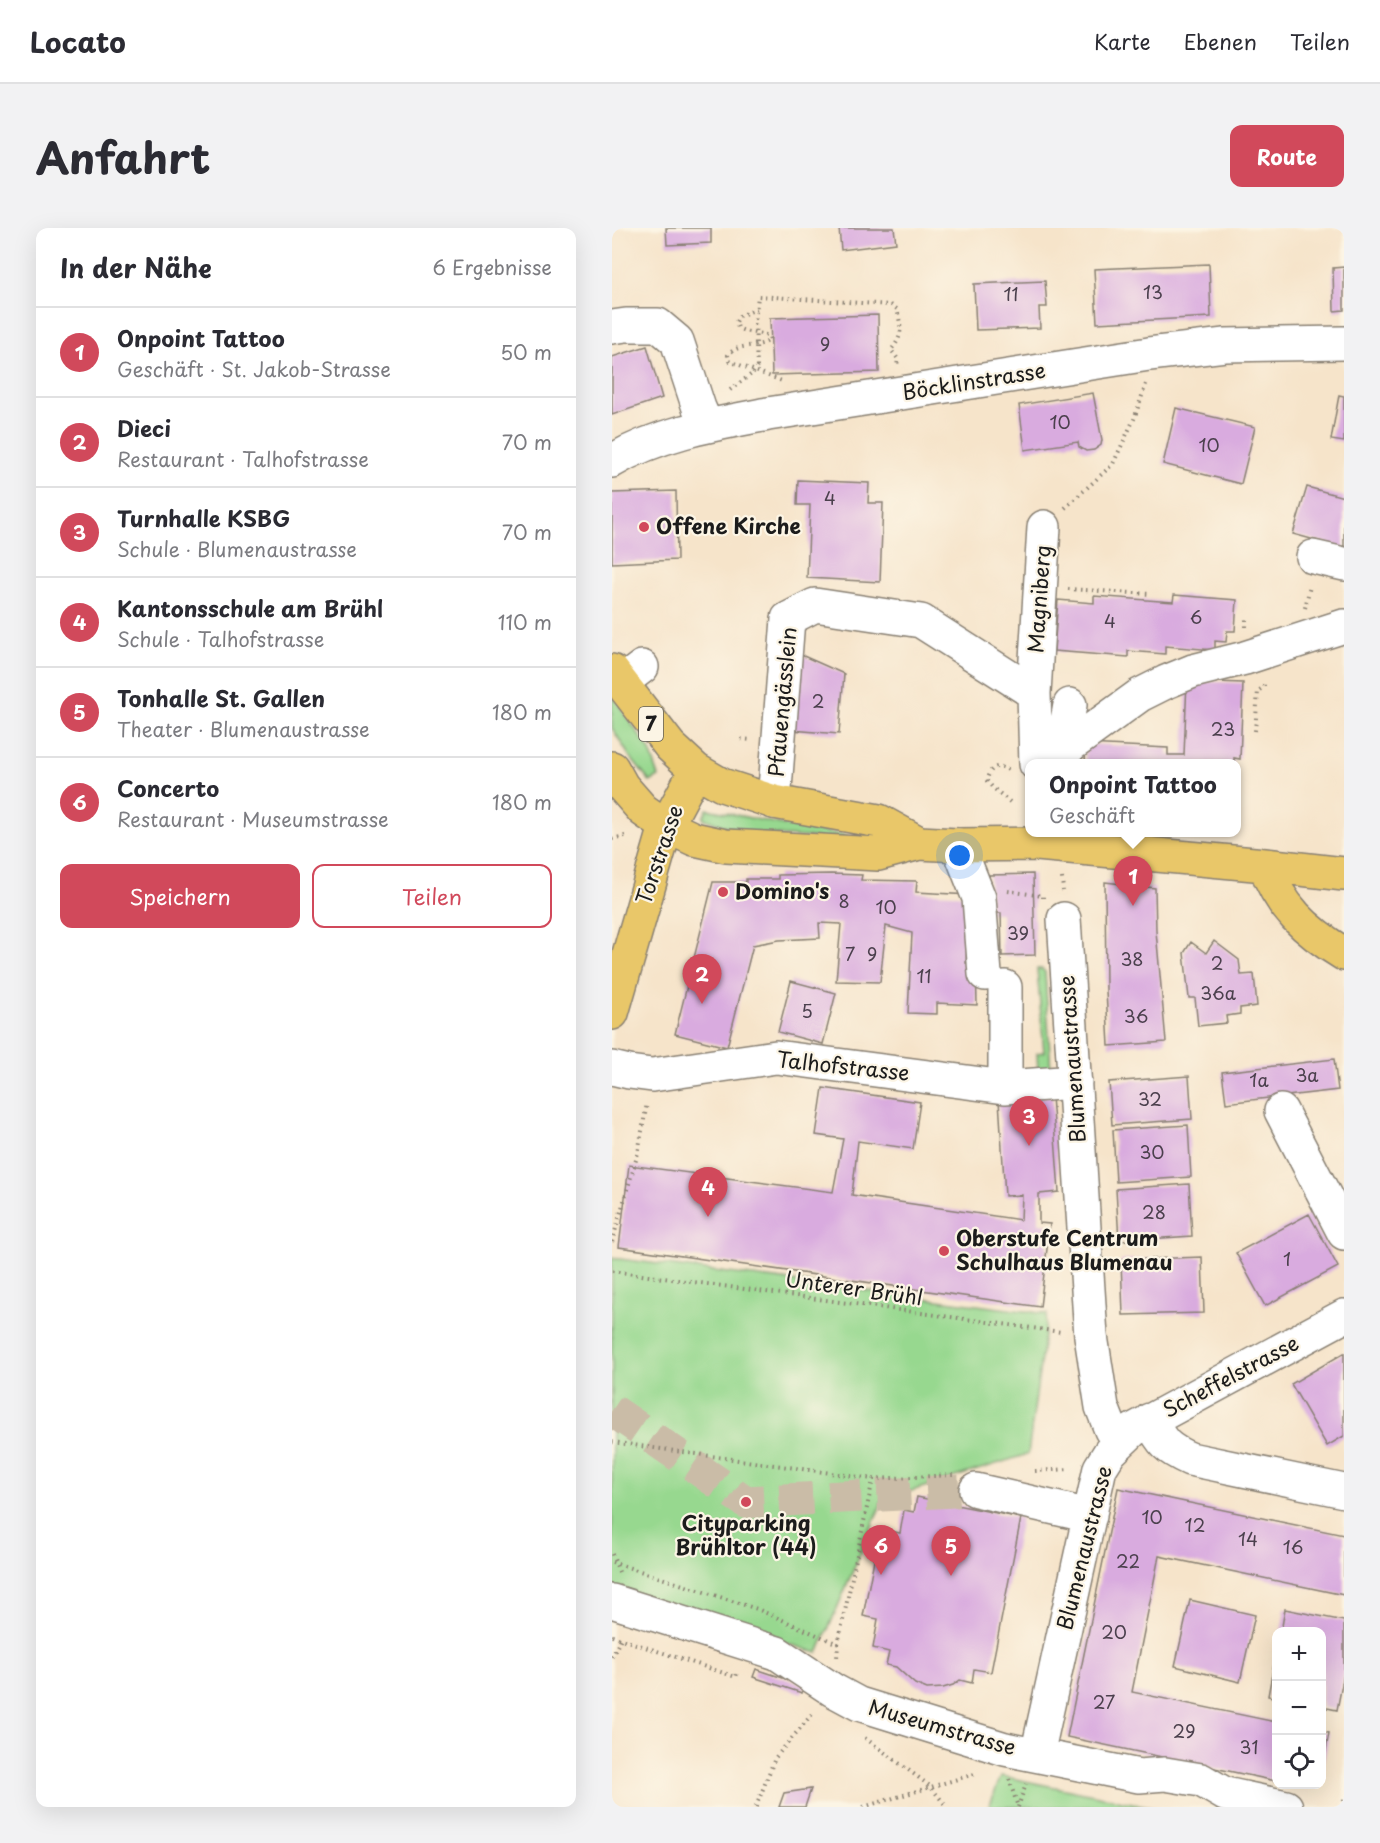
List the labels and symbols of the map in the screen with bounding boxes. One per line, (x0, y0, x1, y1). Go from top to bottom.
house number: 13 (1143, 278, 1163, 305)
house number: 11 (1003, 280, 1019, 307)
house number: 9 (820, 330, 830, 357)
street label: Böcklinstrasse (900, 353, 1047, 407)
house number: 10 (1049, 408, 1071, 435)
house number: 10 (1198, 431, 1220, 458)
house number: 4 (824, 484, 836, 511)
place label: Offene Kirche (656, 509, 801, 541)
marker: Offene Kirche (637, 520, 651, 534)
street label: Magniberg (1018, 544, 1058, 654)
house number: 6 (1190, 603, 1202, 630)
house number: 4 (1104, 607, 1116, 634)
street label: Pfauengässlein (759, 626, 803, 778)
house number: 2 (812, 687, 824, 714)
road number: 7 (639, 707, 663, 741)
house number: 23 (1211, 715, 1235, 742)
street label: Torstrasse (626, 800, 690, 908)
your location (945, 841, 974, 870)
pin: 1 (1114, 856, 1152, 906)
place label: Domino's (735, 874, 829, 906)
marker: Domino's (716, 885, 730, 899)
house number: 8 (838, 887, 850, 914)
house number: 10 (875, 893, 897, 920)
house number: 39 (1007, 919, 1029, 946)
house number: 7 (845, 940, 855, 967)
house number: 9 (867, 940, 877, 967)
house number: 38 (1120, 945, 1144, 972)
house number: 2 (1211, 949, 1223, 976)
pin: 2 (682, 954, 722, 1004)
house number: 11 (916, 962, 932, 989)
street label: Blumenaustrasse (1049, 974, 1093, 1144)
house number: 36a (1200, 979, 1237, 1006)
house number: 5 (801, 997, 813, 1024)
house number: 36 (1124, 1002, 1148, 1029)
street label: Talhofstrasse (775, 1042, 911, 1088)
house number: 3a (1295, 1061, 1319, 1088)
house number: 1a (1249, 1066, 1269, 1093)
house number: 32 (1138, 1085, 1162, 1112)
pin: 3 (1010, 1096, 1048, 1146)
house number: 30 (1139, 1138, 1165, 1165)
pin: 4 (688, 1168, 728, 1217)
house number: 28 (1142, 1198, 1166, 1225)
place label: Oberstufe Centrum Schulhaus Blumenau (956, 1221, 1173, 1277)
marker: Oberstufe Centrum Schulhaus Blumenau (937, 1244, 951, 1258)
house number: 1 (1283, 1245, 1291, 1272)
street label: Unterer Brühl (783, 1262, 925, 1313)
street label: Scheffelstrasse (1156, 1326, 1304, 1425)
street label: Blumenaustrasse (1047, 1462, 1119, 1633)
marker: Cityparking Brühltor (44) (739, 1495, 753, 1509)
house number: 10 (1141, 1503, 1163, 1530)
place label: Cityparking Brühltor (44) (675, 1506, 817, 1562)
house number: 12 (1185, 1511, 1205, 1538)
house number: 14 (1238, 1525, 1258, 1552)
pin: 6 (862, 1526, 900, 1575)
pin: 5 (932, 1526, 970, 1576)
house number: 16 (1283, 1533, 1303, 1560)
house number: 22 (1116, 1547, 1140, 1574)
house number: 20 (1101, 1618, 1127, 1645)
house number: 27 (1093, 1688, 1115, 1715)
street label: Museumstrasse (865, 1690, 1020, 1762)
house number: 29 (1173, 1717, 1195, 1744)
house number: 31 (1240, 1733, 1258, 1760)

